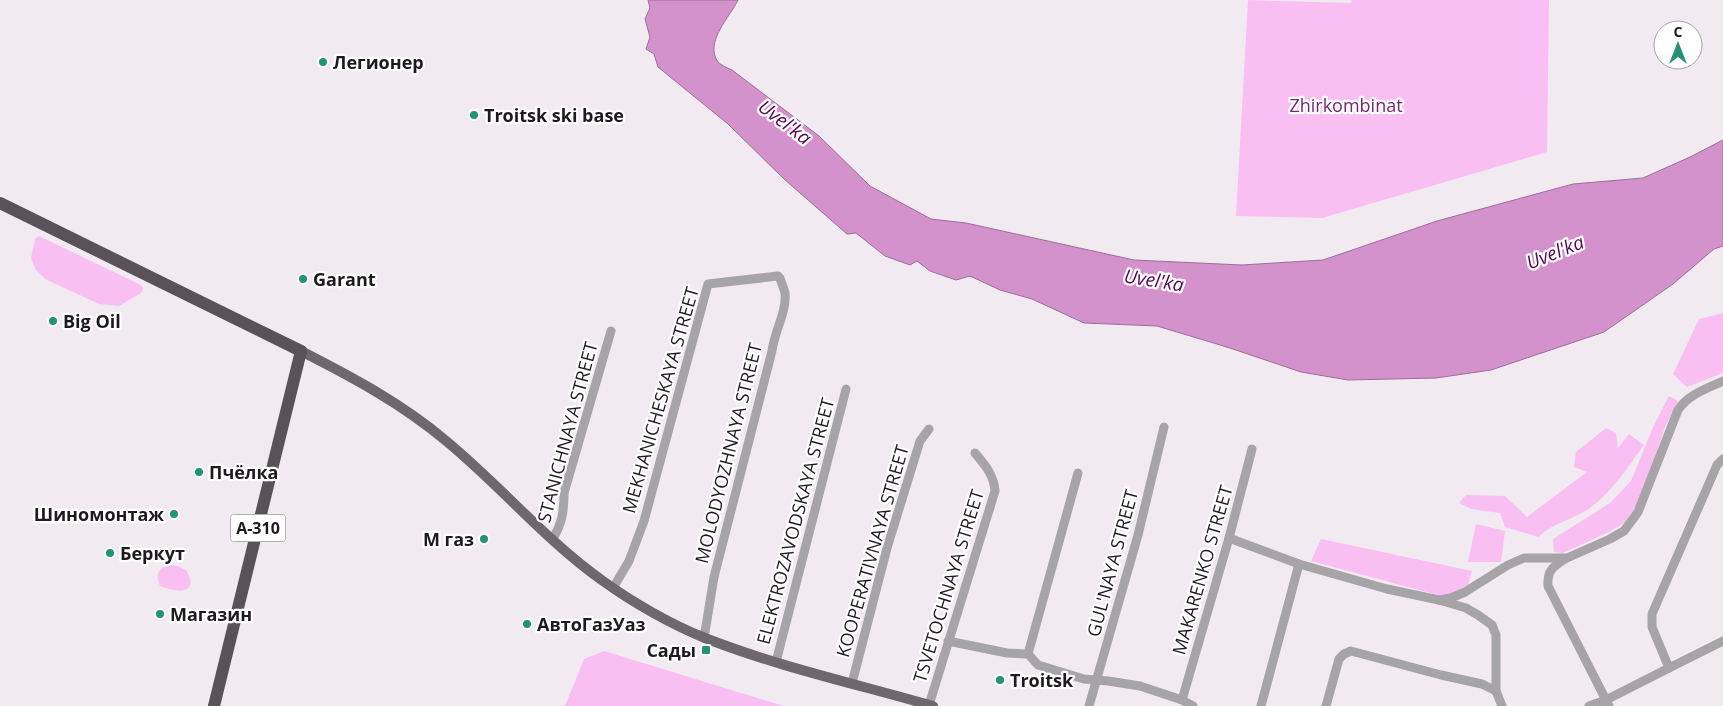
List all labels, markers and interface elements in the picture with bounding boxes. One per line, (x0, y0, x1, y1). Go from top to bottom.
north arrow (1653, 20, 1703, 70)
text: С (1674, 22, 1683, 41)
place label: Легионер (333, 50, 424, 74)
marker: Легионер (317, 56, 329, 68)
park label: Zhirkombinat (1289, 93, 1403, 117)
water label: Uvel'ka (753, 94, 817, 151)
place label: Troitsk ski base (484, 103, 624, 127)
marker: Troitsk ski base (468, 109, 480, 121)
water label: Uvel'ka (1522, 229, 1588, 275)
water label: Uvel'ka (1122, 262, 1186, 298)
place label: Garant (313, 267, 376, 291)
marker: Garant (297, 273, 309, 285)
street label: MEKHANICHESKAYA STREET (616, 284, 704, 516)
place label: Big Oil (63, 309, 121, 333)
marker: Big Oil (47, 315, 59, 327)
street label: STANICHNAYA STREET (531, 339, 603, 525)
street label: MOLODYOZHNAYA STREET (689, 340, 767, 566)
street label: ELEKTROZAVODSKAYA STREET (751, 395, 839, 647)
street label: KOOPERATIVNAYA STREET (830, 442, 914, 660)
place label: Пчёлка (209, 460, 278, 484)
marker: Пчёлка (193, 466, 205, 478)
street label: MAKARENKO STREET (1166, 482, 1238, 657)
street label: TSVETOCHNAYA STREET (907, 486, 989, 686)
street label: GUL'NAYA STREET (1081, 487, 1143, 639)
place label: Шиномонтаж (34, 502, 164, 526)
marker: Шиномонтаж (168, 508, 180, 520)
road number: А-310 (230, 514, 286, 542)
place label: М газ (423, 527, 474, 551)
marker: М газ (478, 533, 490, 545)
place label: Беркут (120, 541, 185, 565)
marker: Беркут (104, 547, 116, 559)
place label: Магазин (170, 602, 252, 626)
marker: Магазин (154, 608, 166, 620)
place label: АвтоГазУаз (537, 612, 646, 636)
marker: АвтоГазУаз (521, 618, 533, 630)
place label: Сады (646, 638, 696, 662)
marker: Сады (700, 644, 712, 656)
place label: Troitsk (1010, 668, 1074, 692)
marker: Troitsk (994, 674, 1006, 686)

